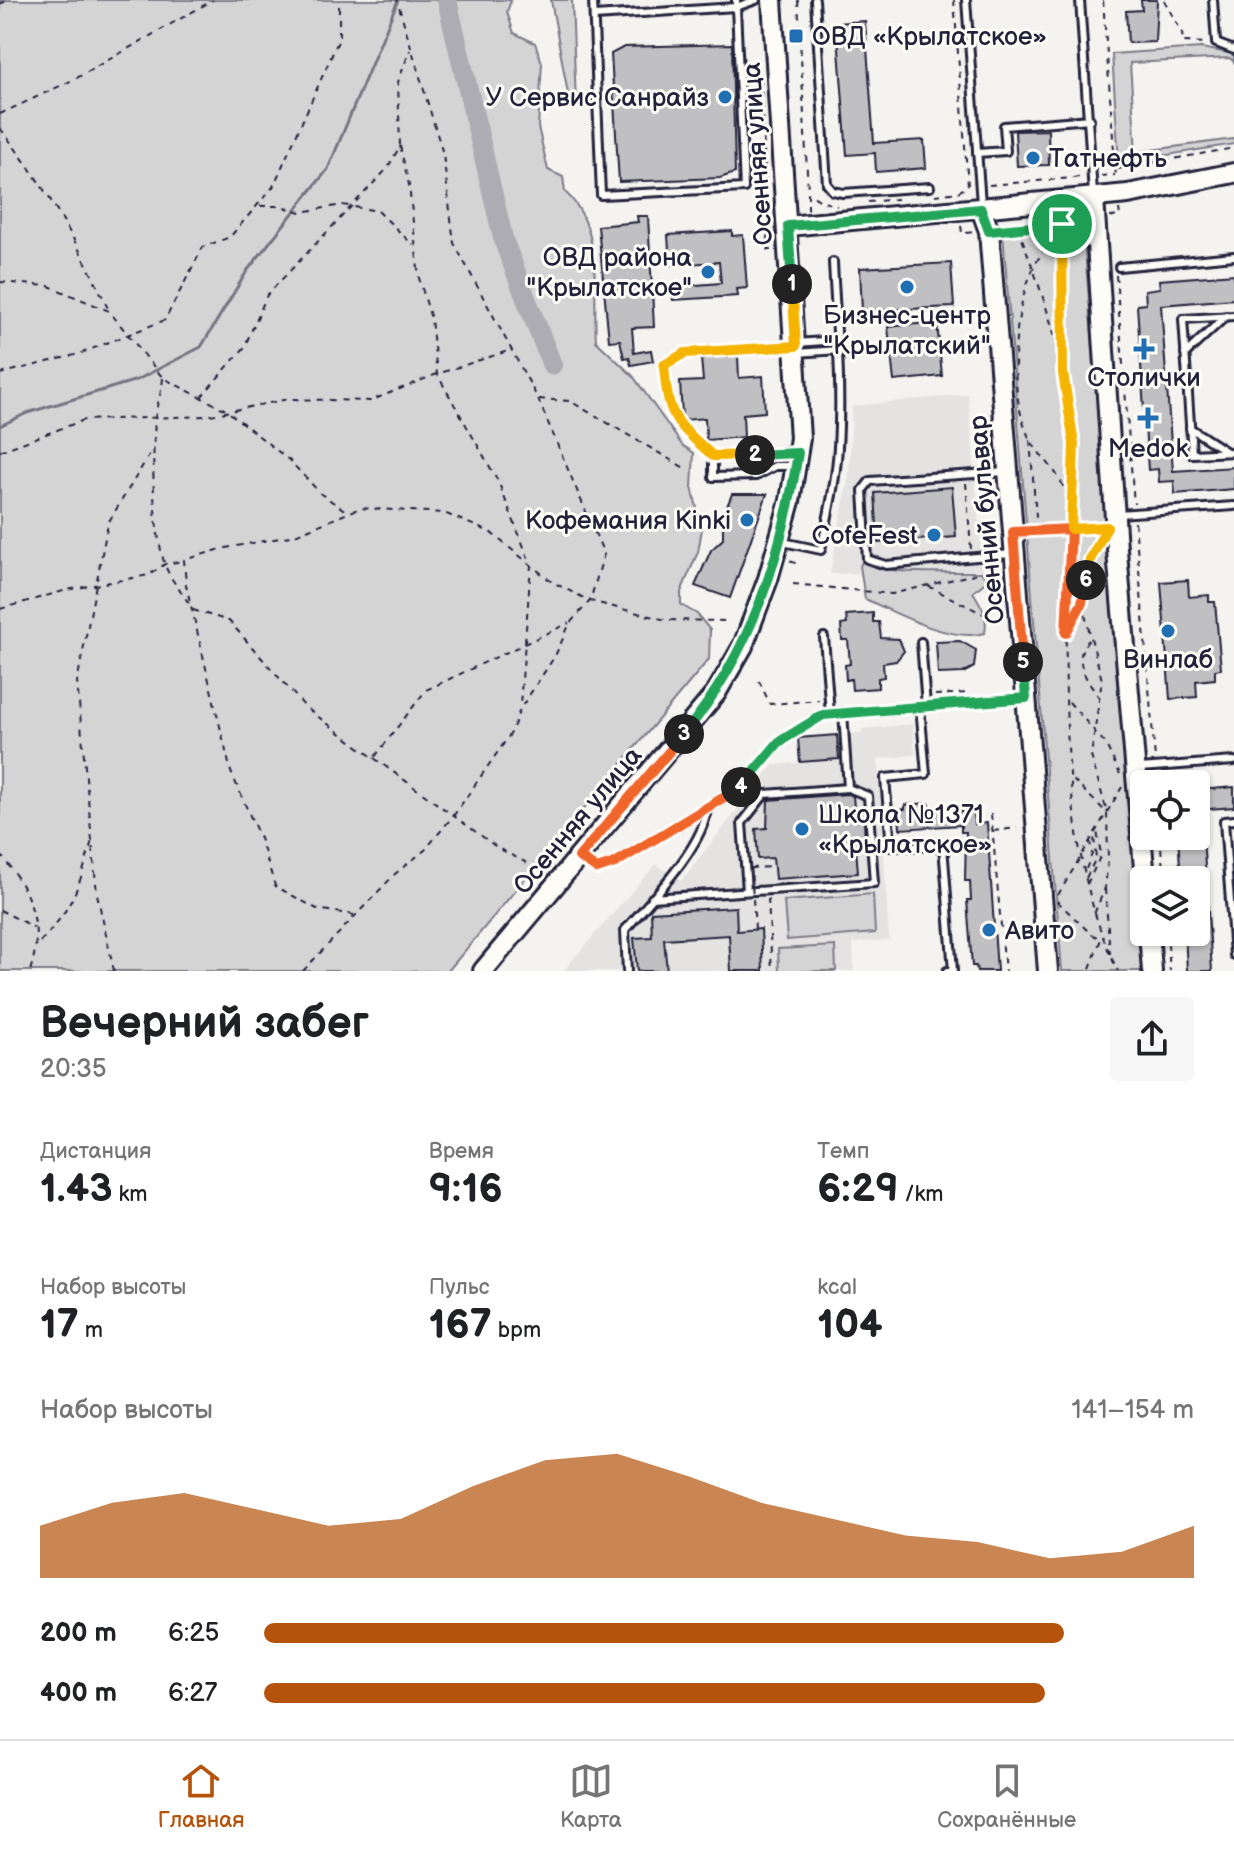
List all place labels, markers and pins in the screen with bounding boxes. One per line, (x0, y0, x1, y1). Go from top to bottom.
place label: ОВД «Крылатское» (812, 22, 1047, 53)
marker: ОВД «Крылатское» (787, 27, 805, 45)
place label: У Сервис Санрайз (485, 83, 709, 114)
marker: У Сервис Санрайз (716, 88, 734, 106)
place label: Татнефть (1049, 144, 1167, 175)
marker: Татнефть (1024, 149, 1042, 167)
pin (1028, 190, 1096, 258)
place label: ОВД района "Крылатское" (527, 243, 692, 304)
marker: ОВД района "Крылатское" (699, 263, 717, 281)
pin: 1 (772, 264, 812, 304)
marker: Бизнес-центр "Крылатский" (898, 278, 916, 296)
place label: Бизнес-центр "Крылатский" (823, 301, 991, 362)
marker: Столички (1135, 340, 1153, 358)
place label: Столички (1087, 363, 1201, 394)
marker: Medok (1137, 407, 1159, 429)
place label: Medok (1108, 434, 1188, 465)
pin: 2 (735, 435, 775, 475)
place label: Кофемания Kinki (525, 506, 731, 537)
marker: Кофемания Kinki (738, 511, 756, 529)
place label: CofeFest (811, 521, 918, 552)
marker: CofeFest (925, 526, 943, 544)
pin: 6 (1066, 560, 1106, 600)
marker: Винлаб (1159, 622, 1177, 640)
pin: 5 (1003, 642, 1043, 682)
place label: Винлаб (1123, 645, 1213, 676)
pin: 3 (664, 714, 704, 754)
pin: 4 (721, 767, 761, 807)
place label: Школа №1371 «Крылатское» (818, 800, 992, 861)
marker: Школа №1371 «Крылатское» (793, 820, 811, 838)
place label: Авито (1004, 916, 1074, 947)
marker: Авито (980, 921, 998, 939)

